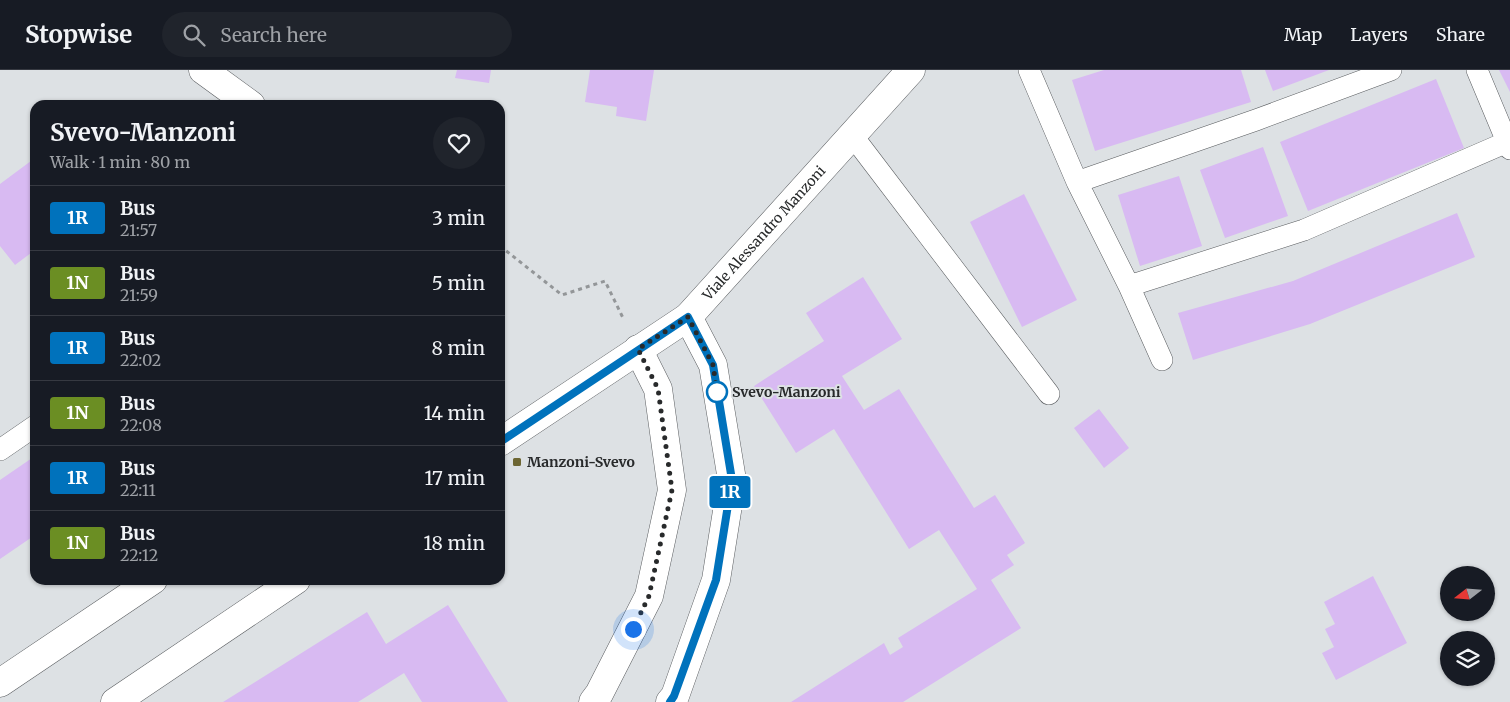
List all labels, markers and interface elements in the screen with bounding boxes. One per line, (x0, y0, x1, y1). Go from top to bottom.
search box (162, 12, 512, 57)
text: Stopwise (25, 19, 132, 50)
icon: search (180, 21, 208, 49)
text: Search here (220, 23, 327, 47)
text: Map (1284, 23, 1322, 46)
text: Layers (1350, 23, 1408, 46)
text: Share (1436, 23, 1485, 46)
text: Svevo-Manzoni (50, 117, 236, 148)
button: heart (433, 117, 485, 169)
text: Walk · 1 min · 80 m (50, 152, 190, 172)
street label: Viale Alessandro Manzoni (698, 162, 830, 305)
text: Bus (120, 196, 155, 220)
text: 1R (67, 206, 88, 229)
text: 3 min (432, 206, 485, 230)
text: 21:57 (120, 220, 157, 240)
text: Bus (120, 261, 155, 285)
text: 1N (66, 271, 89, 294)
text: 5 min (432, 271, 485, 295)
text: 21:59 (120, 285, 158, 305)
text: Bus (120, 326, 155, 350)
text: 1R (67, 336, 88, 359)
text: 8 min (432, 336, 485, 360)
text: 22:02 (120, 350, 161, 370)
marker: Svevo-Manzoni (706, 381, 728, 403)
place label: Svevo-Manzoni (732, 383, 841, 401)
text: Bus (120, 391, 155, 415)
text: 1N (66, 401, 89, 424)
text: 14 min (424, 401, 485, 425)
text: 22:08 (120, 415, 162, 435)
place label: Manzoni-Svevo (527, 453, 635, 471)
text: Bus (120, 456, 155, 480)
marker: Manzoni-Svevo (511, 456, 523, 468)
text: 1R (67, 466, 88, 489)
text: 17 min (425, 466, 485, 490)
line badge: 1R (708, 476, 752, 508)
text: 22:11 (120, 480, 156, 500)
text: 1R (719, 480, 741, 503)
text: Bus (120, 521, 155, 545)
text: 1N (66, 531, 89, 554)
text: 18 min (424, 531, 485, 555)
text: 22:12 (120, 545, 158, 565)
north arrow (1440, 566, 1495, 621)
map controls (1440, 566, 1495, 686)
your location (621, 617, 646, 642)
button: layers (1440, 631, 1495, 686)

